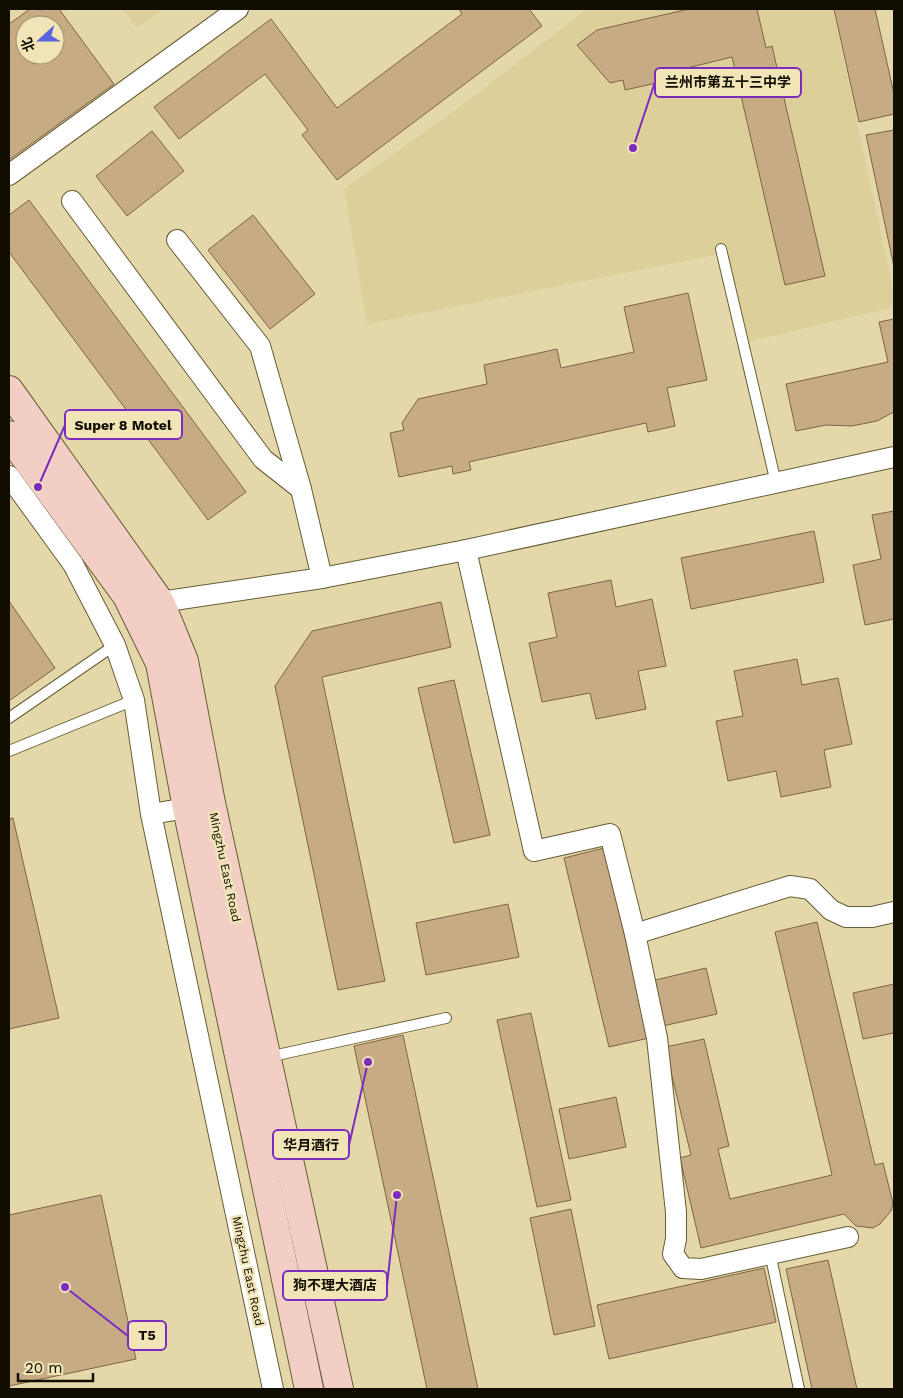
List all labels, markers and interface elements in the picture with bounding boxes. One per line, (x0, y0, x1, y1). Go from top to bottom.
north arrow (15, 15, 65, 65)
text: 北 (18, 35, 38, 54)
callout: 兰州市第五十三中学 (655, 68, 801, 97)
text: 兰州市第五十三中学 (665, 74, 791, 90)
callout: Super 8 Motel (65, 410, 182, 439)
text: Super 8 Motel (75, 417, 172, 433)
street label: Mingzhu East Road (207, 811, 243, 923)
callout: 华月酒行 (273, 1130, 349, 1159)
text: 华月酒行 (283, 1137, 339, 1153)
street label: Mingzhu East Road (230, 1215, 266, 1327)
callout: 狗不理大酒店 (283, 1271, 387, 1300)
text: 狗不理大酒店 (293, 1277, 377, 1293)
callout: T5 (128, 1321, 166, 1350)
text: T5 (138, 1327, 156, 1343)
scale bar (18, 1350, 92, 1382)
text: 20 m (25, 1359, 63, 1377)

